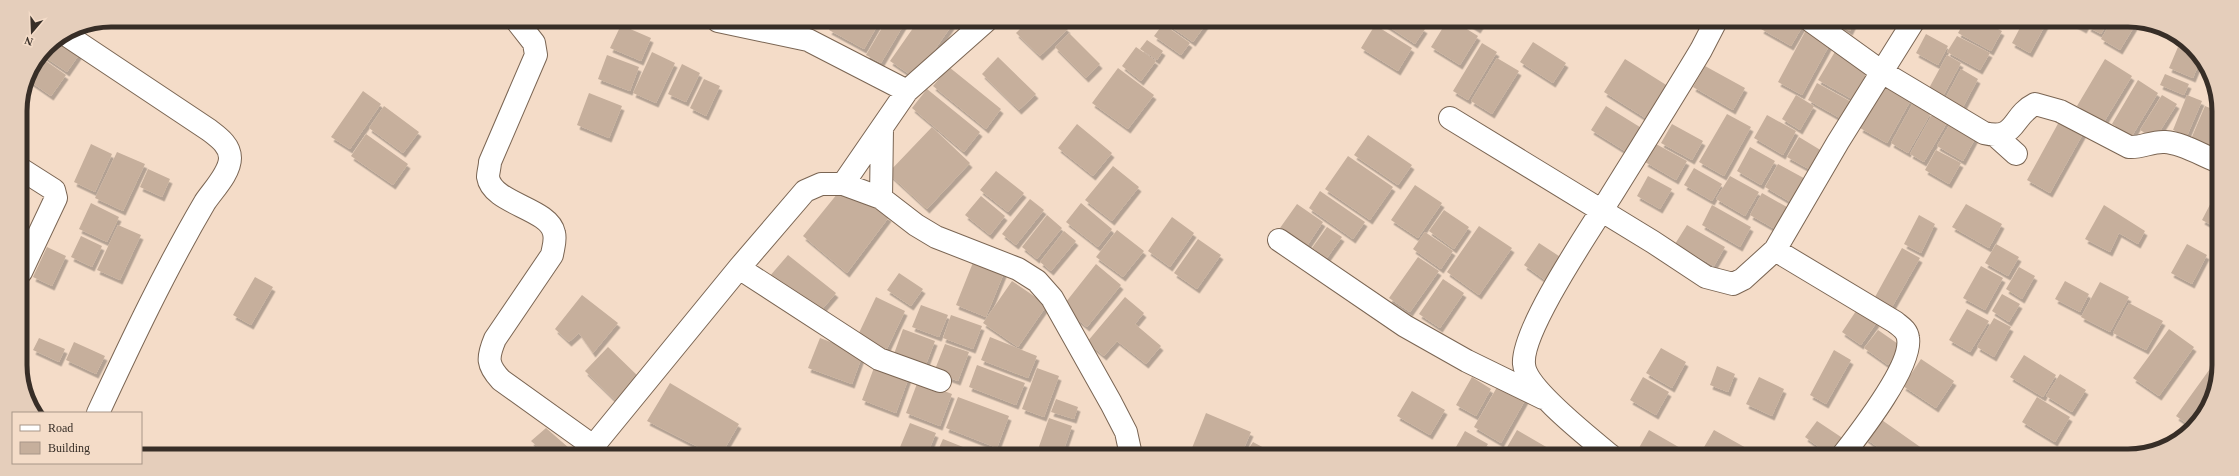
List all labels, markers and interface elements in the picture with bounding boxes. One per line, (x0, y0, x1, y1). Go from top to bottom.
north arrow (12, 12, 52, 52)
text: N (23, 34, 34, 48)
legend (12, 412, 142, 464)
text: Road (48, 421, 73, 435)
text: Building (48, 441, 90, 455)

